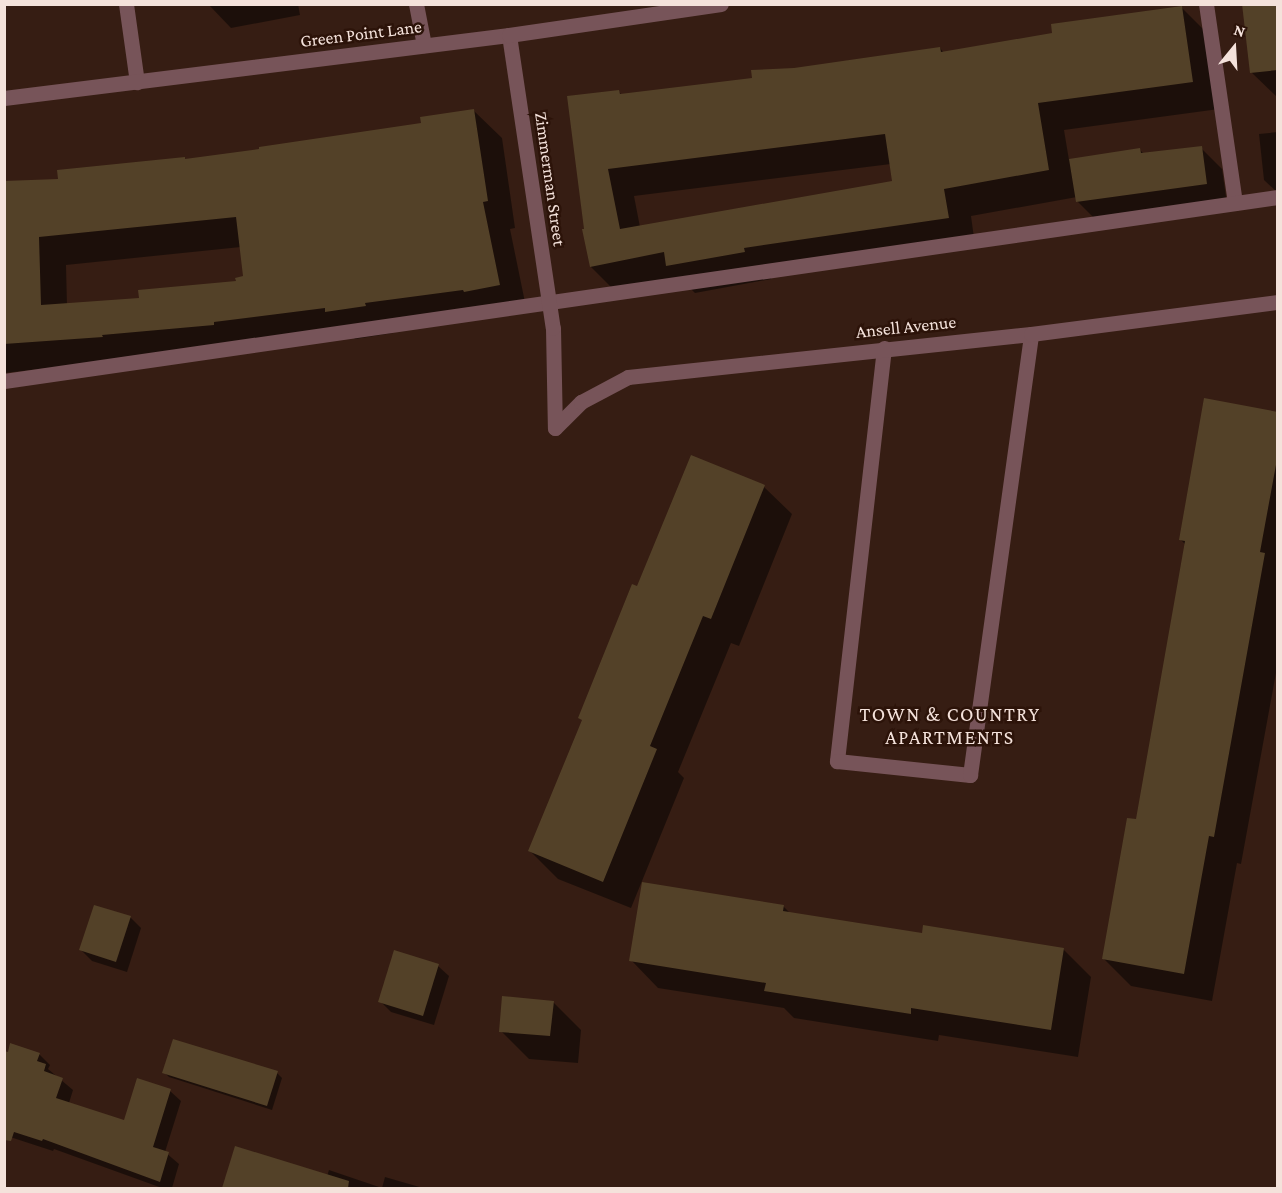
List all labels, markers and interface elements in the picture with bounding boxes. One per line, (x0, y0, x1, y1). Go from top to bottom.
street label: Green Point Lane (299, 16, 423, 52)
north arrow (1204, 18, 1264, 78)
text: N (1232, 21, 1248, 40)
street label: Zimmerman Street (530, 110, 570, 248)
street label: Ansell Avenue (855, 311, 957, 343)
district label: TOWN & COUNTRY APARTMENTS (859, 702, 1041, 749)

